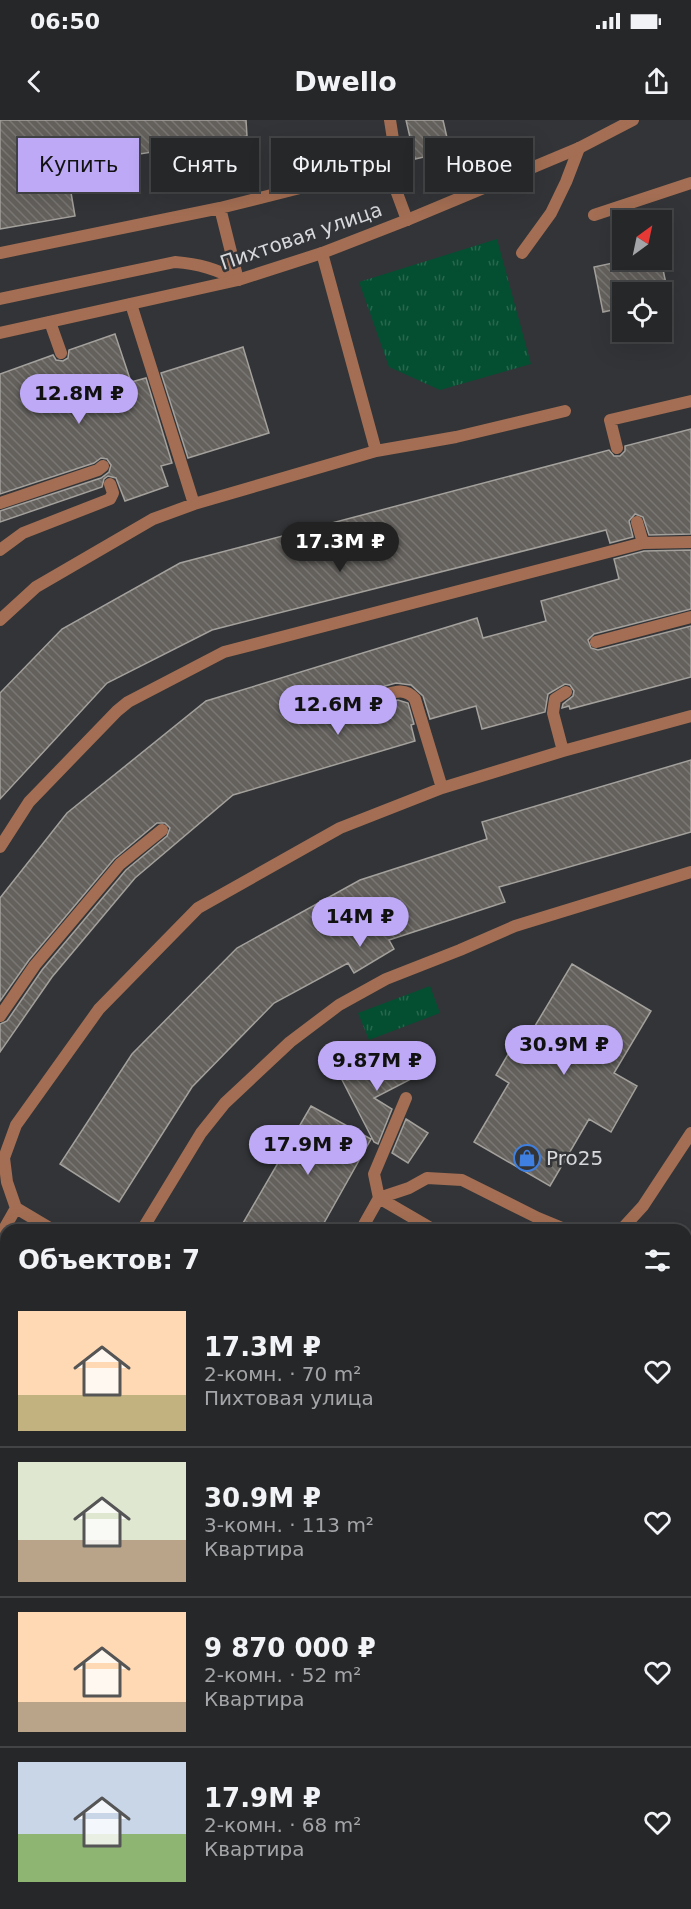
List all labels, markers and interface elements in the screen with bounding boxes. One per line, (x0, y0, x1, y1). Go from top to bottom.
text: 06:50 (30, 9, 100, 34)
icon: back (18, 65, 51, 98)
icon: share (640, 65, 673, 98)
text: Dwello (294, 66, 397, 97)
chip: Купить (18, 138, 139, 192)
chip: Снять (151, 138, 259, 192)
chip: Фильтры (271, 138, 413, 192)
chip: Новое (425, 138, 533, 192)
street label: Пихтовая улица (217, 197, 385, 275)
north arrow (612, 210, 672, 270)
map controls (612, 210, 672, 342)
button: locate (612, 282, 672, 342)
pin: 12.8M ₽ (24, 374, 134, 425)
text: 12.8M ₽ (34, 381, 124, 405)
pin: 17.3M ₽ (285, 522, 395, 573)
text: 17.3M ₽ (295, 529, 385, 553)
pin: 12.6M ₽ (283, 685, 393, 736)
text: 12.6M ₽ (293, 692, 383, 716)
pin: 14M ₽ (318, 897, 402, 948)
text: 14M ₽ (326, 904, 394, 928)
pin: 30.9M ₽ (509, 1025, 619, 1076)
text: 30.9M ₽ (519, 1032, 609, 1056)
pin: 9.87M ₽ (322, 1041, 432, 1092)
text: 9.87M ₽ (332, 1048, 422, 1072)
pin: 17.9M ₽ (253, 1125, 363, 1176)
text: 17.9M ₽ (263, 1132, 353, 1156)
shop icon: Pro25 (512, 1143, 542, 1173)
place label: Pro25 (546, 1146, 603, 1170)
icon: filters (641, 1244, 674, 1277)
text: Объектов: 7 (18, 1245, 200, 1275)
text: 17.3M ₽ (204, 1332, 321, 1362)
icon: home (66, 1335, 138, 1407)
icon: heart (641, 1355, 674, 1388)
text: 2-комн. · 70 m² (204, 1362, 361, 1386)
text: Пихтовая улица (204, 1386, 374, 1410)
text: 30.9M ₽ (204, 1483, 321, 1513)
icon: home (66, 1486, 138, 1558)
icon: heart (641, 1506, 674, 1539)
text: 3-комн. · 113 m² (204, 1513, 374, 1537)
text: Квартира (204, 1537, 305, 1561)
text: 9 870 000 ₽ (204, 1633, 376, 1663)
icon: home (66, 1636, 138, 1708)
icon: heart (641, 1656, 674, 1689)
text: 2-комн. · 52 m² (204, 1663, 361, 1687)
text: Квартира (204, 1687, 305, 1711)
text: 17.9M ₽ (204, 1783, 321, 1813)
icon: home (66, 1786, 138, 1858)
icon: heart (641, 1806, 674, 1839)
text: 2-комн. · 68 m² (204, 1813, 361, 1837)
text: Квартира (204, 1837, 305, 1861)

